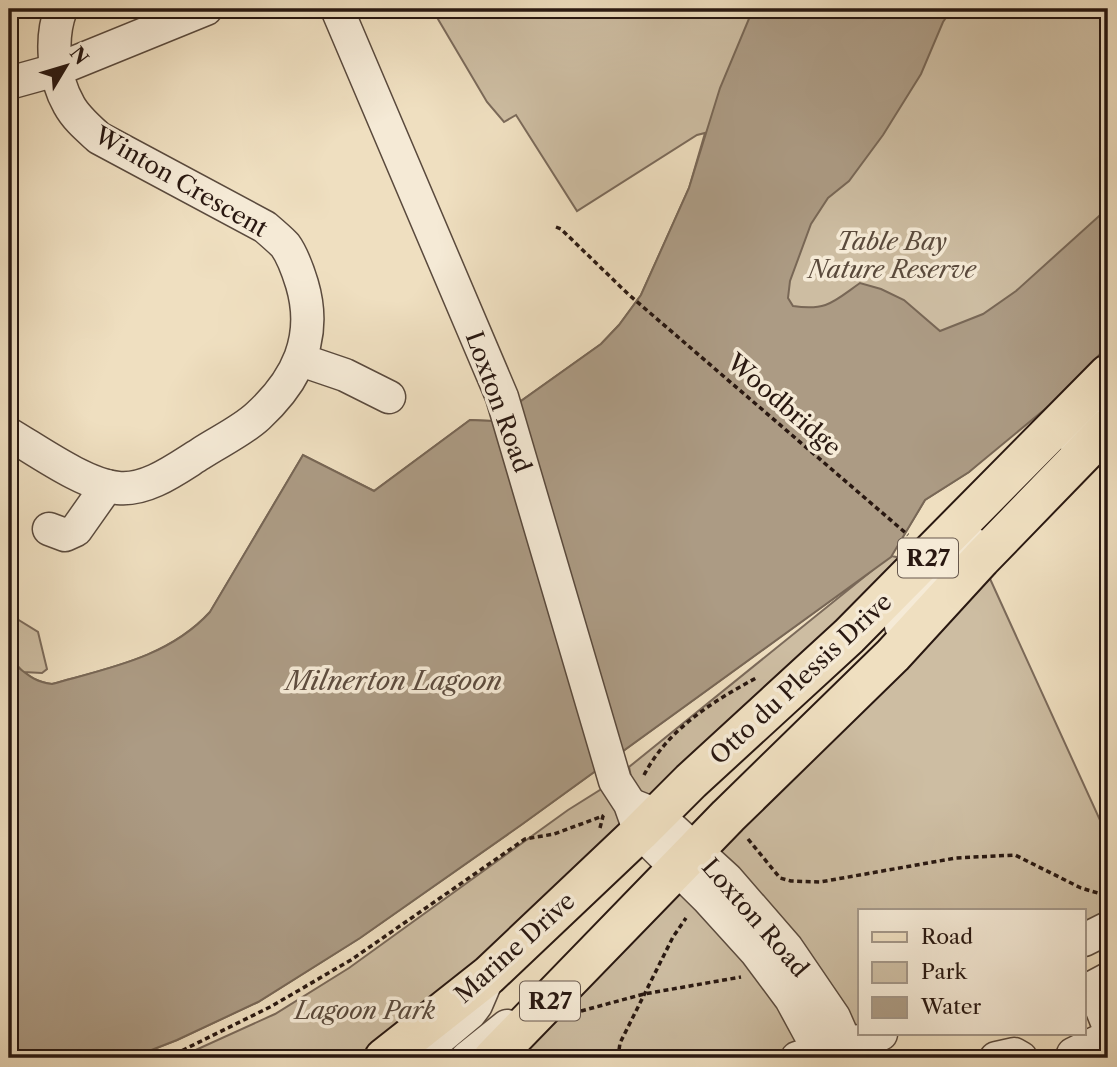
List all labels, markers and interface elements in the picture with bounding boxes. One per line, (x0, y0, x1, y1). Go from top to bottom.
north arrow (32, 32, 102, 102)
text: N (65, 42, 93, 69)
street label: Winton Crescent (89, 120, 273, 243)
park label: Table Bay Nature Reserve (806, 227, 978, 284)
street label: Loxton Road (460, 327, 537, 477)
street label: Woodbridge (721, 347, 847, 462)
road number: R27 (898, 538, 958, 578)
street label: Otto du Plessis Drive (704, 587, 897, 770)
water label: Milnerton Lagoon (283, 665, 502, 697)
street label: Loxton Road (696, 852, 815, 983)
street label: Marine Drive (449, 886, 581, 1009)
legend (858, 909, 1086, 1036)
text: Road (921, 924, 973, 949)
text: Park (921, 959, 967, 984)
road number: R27 (520, 982, 580, 1020)
text: Water (920, 994, 981, 1019)
park label: Lagoon Park (293, 996, 436, 1025)

